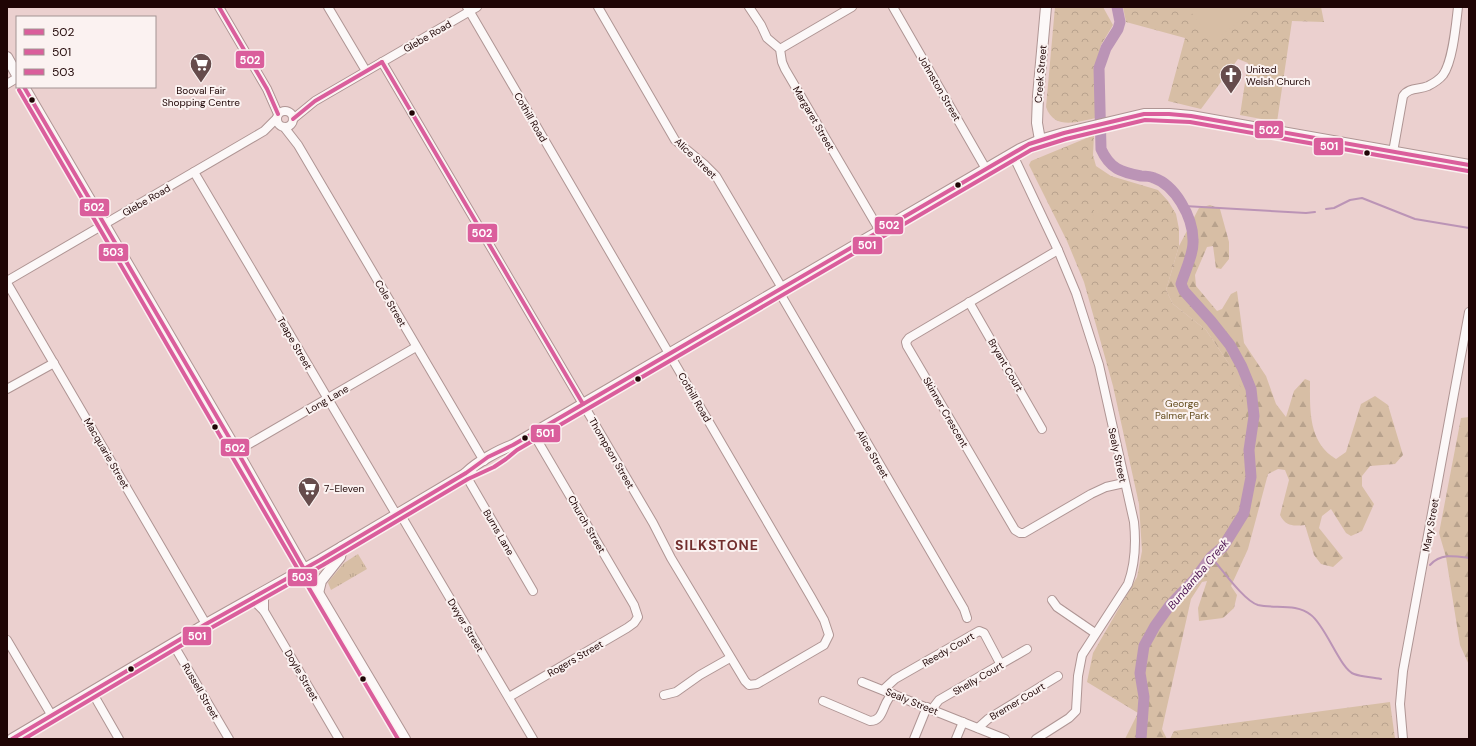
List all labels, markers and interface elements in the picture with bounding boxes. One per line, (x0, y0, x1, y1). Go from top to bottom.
legend (16, 16, 156, 88)
street label: Glebe Road (401, 17, 454, 55)
text: 502 (52, 24, 74, 40)
text: 501 (52, 44, 71, 60)
street label: Creek Street (1031, 44, 1050, 104)
line badge: 502 (235, 50, 265, 69)
supermarket icon: Booval Fair Shopping Centre (188, 51, 214, 84)
text: 502 (240, 53, 260, 67)
street label: Johnston Street (916, 53, 964, 123)
church icon: United Welsh Church (1218, 62, 1244, 95)
place label: United Welsh Church (1246, 63, 1310, 88)
text: 503 (52, 64, 75, 80)
place label: Booval Fair Shopping Centre (162, 84, 240, 109)
street label: Margaret Street (790, 84, 837, 153)
street label: Cothill Road (511, 90, 550, 144)
unlabelled marker (27, 95, 37, 105)
unlabelled marker (407, 108, 417, 118)
line badge: 502 (1254, 120, 1284, 139)
text: 502 (1259, 123, 1279, 137)
street label: Alice Street (672, 135, 720, 182)
line badge: 501 (1313, 137, 1344, 156)
text: 501 (1320, 139, 1338, 153)
unlabelled marker (1362, 148, 1372, 158)
unlabelled marker (953, 180, 963, 190)
street label: Glebe Road (120, 181, 173, 219)
line badge: 502 (79, 198, 110, 217)
text: 502 (84, 200, 104, 214)
line badge: 502 (874, 216, 904, 235)
text: 502 (879, 218, 899, 232)
line badge: 502 (467, 223, 498, 243)
text: 502 (472, 226, 492, 240)
line badge: 501 (852, 236, 883, 255)
text: 501 (858, 238, 876, 252)
line badge: 503 (98, 243, 129, 262)
text: 503 (102, 245, 124, 259)
street label: Cole Street (372, 277, 409, 329)
street label: Teape Street (274, 315, 315, 372)
street label: Bryant Court (985, 336, 1026, 394)
street label: Cothill Road (675, 370, 714, 424)
unlabelled marker (633, 374, 643, 384)
street label: Skinner Crescent (920, 375, 971, 450)
street label: Long Lane (304, 382, 351, 417)
park label: George Palmer Park (1155, 397, 1209, 422)
street label: Macquarie Street (81, 415, 132, 491)
street label: Thompson Street (586, 415, 637, 491)
unlabelled marker (210, 422, 220, 432)
line badge: 501 (530, 424, 561, 443)
text: 501 (536, 426, 554, 440)
street label: Sealy Street (1105, 427, 1130, 484)
street label: Alice Street (854, 428, 892, 481)
unlabelled marker (520, 433, 530, 443)
line badge: 502 (220, 438, 250, 457)
text: 502 (225, 441, 245, 455)
supermarket icon: 7-Eleven (296, 475, 322, 508)
place label: 7-Eleven (324, 482, 364, 495)
street label: Church Street (565, 493, 608, 556)
street label: Mary Street (1419, 497, 1442, 553)
street label: Burns Lane (480, 507, 517, 558)
district label: SILKSTONE (675, 536, 759, 554)
water label: Bundamba Creek (1164, 536, 1232, 612)
line badge: 503 (287, 568, 318, 587)
text: 503 (291, 570, 313, 584)
street label: Dwyer Street (445, 596, 487, 654)
line badge: 501 (182, 626, 212, 646)
text: 501 (188, 629, 206, 643)
street label: Reedy Court (920, 629, 977, 670)
street label: Rogers Street (545, 637, 605, 680)
street label: Doyle Street (282, 647, 321, 703)
street label: Shelly Court (951, 659, 1006, 698)
street label: Russell Street (179, 661, 222, 722)
unlabelled marker (126, 664, 136, 674)
unlabelled marker (358, 674, 368, 684)
street label: Bremer Court (987, 680, 1048, 723)
street label: Sealy Street (884, 685, 940, 718)

